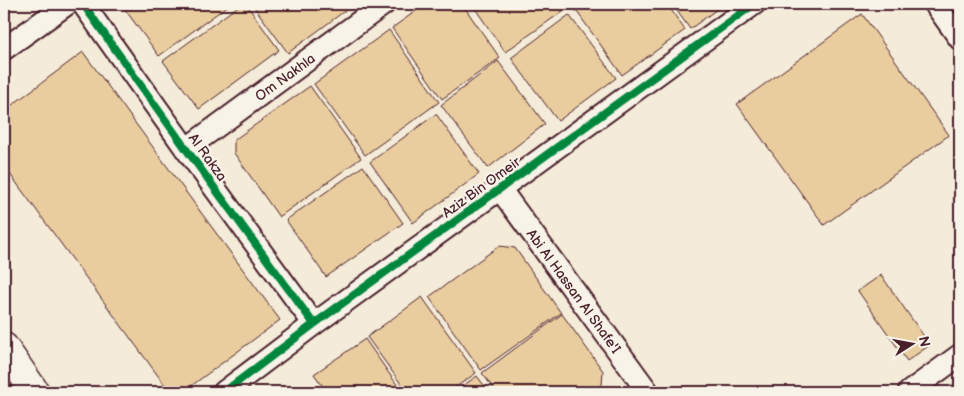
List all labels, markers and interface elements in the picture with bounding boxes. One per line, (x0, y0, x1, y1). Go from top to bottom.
street label: Om Nakhla (252, 50, 319, 105)
street label: Al Rakza (185, 130, 231, 184)
street label: Aziz Bin Omeir (439, 153, 524, 221)
street label: Abi Al Hassan Al Shafe'I (523, 226, 624, 357)
north arrow (886, 318, 936, 368)
text: N (915, 335, 934, 348)

